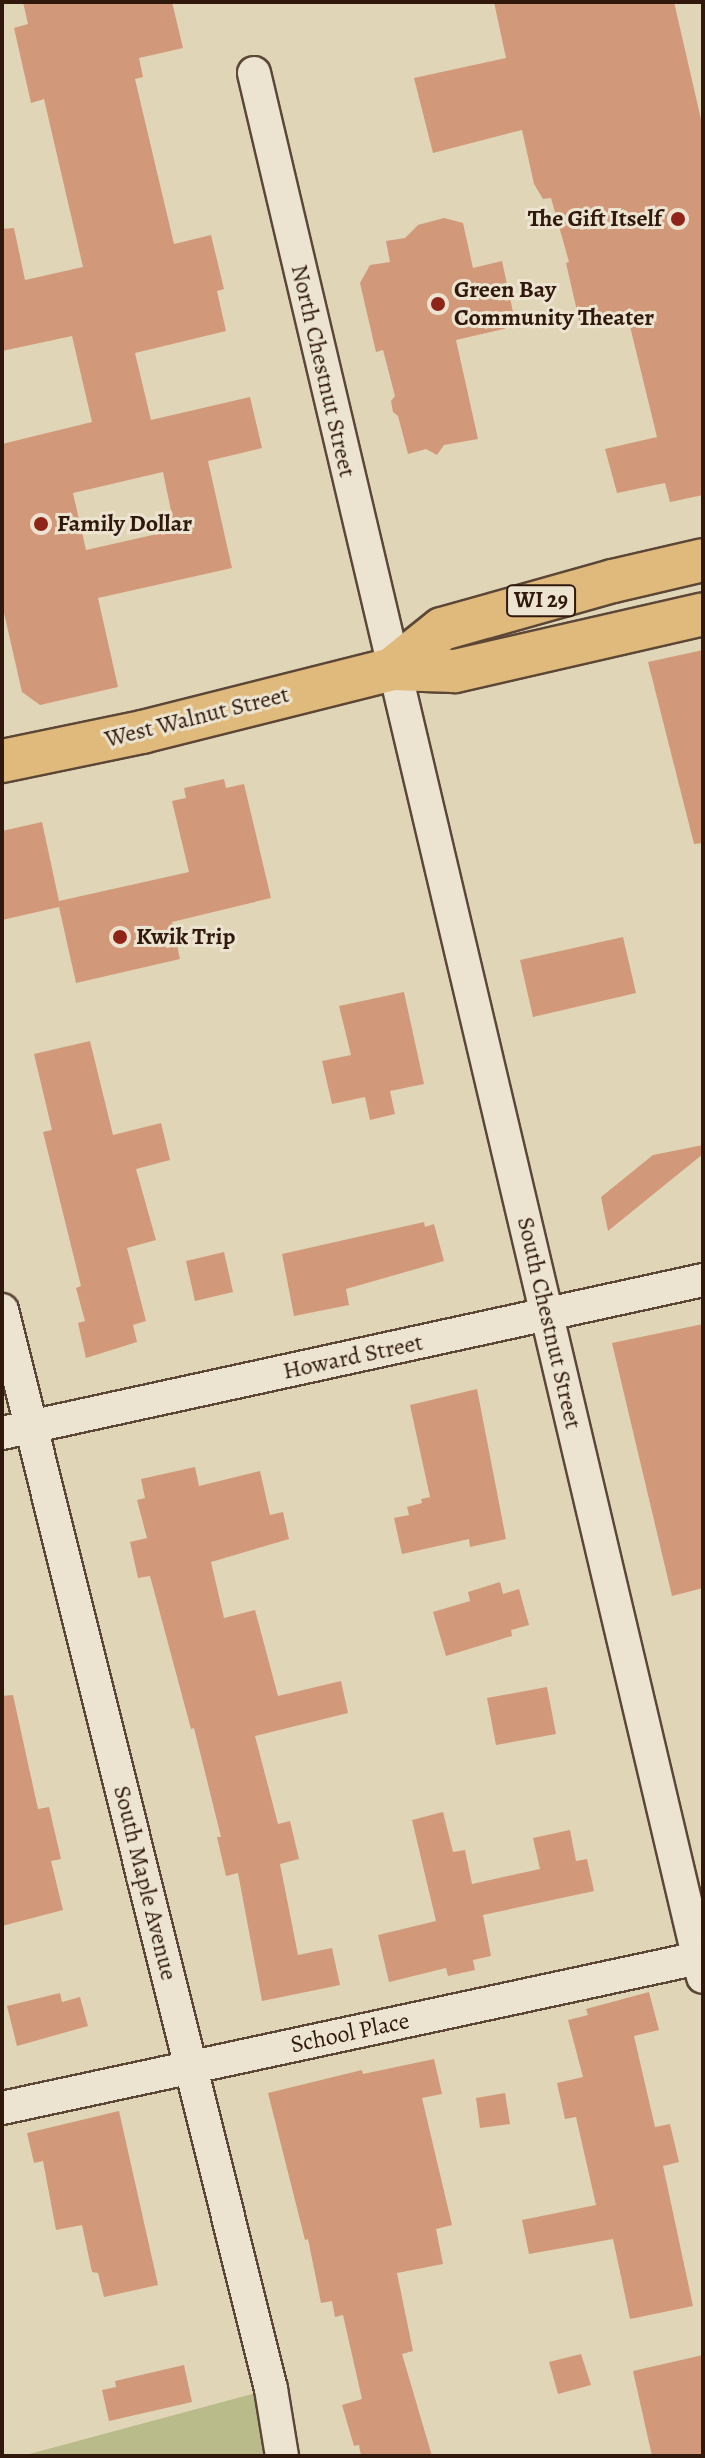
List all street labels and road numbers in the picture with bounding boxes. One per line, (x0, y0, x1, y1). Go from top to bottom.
street label: North Chestnut Street (285, 262, 361, 480)
road number: WI 29 (505, 583, 577, 619)
street label: West Walnut Street (102, 680, 292, 754)
street label: South Chestnut Street (511, 1214, 587, 1432)
street label: Howard Street (280, 1328, 426, 1386)
street label: South Maple Avenue (107, 1783, 183, 1983)
street label: School Place (288, 2006, 412, 2060)

